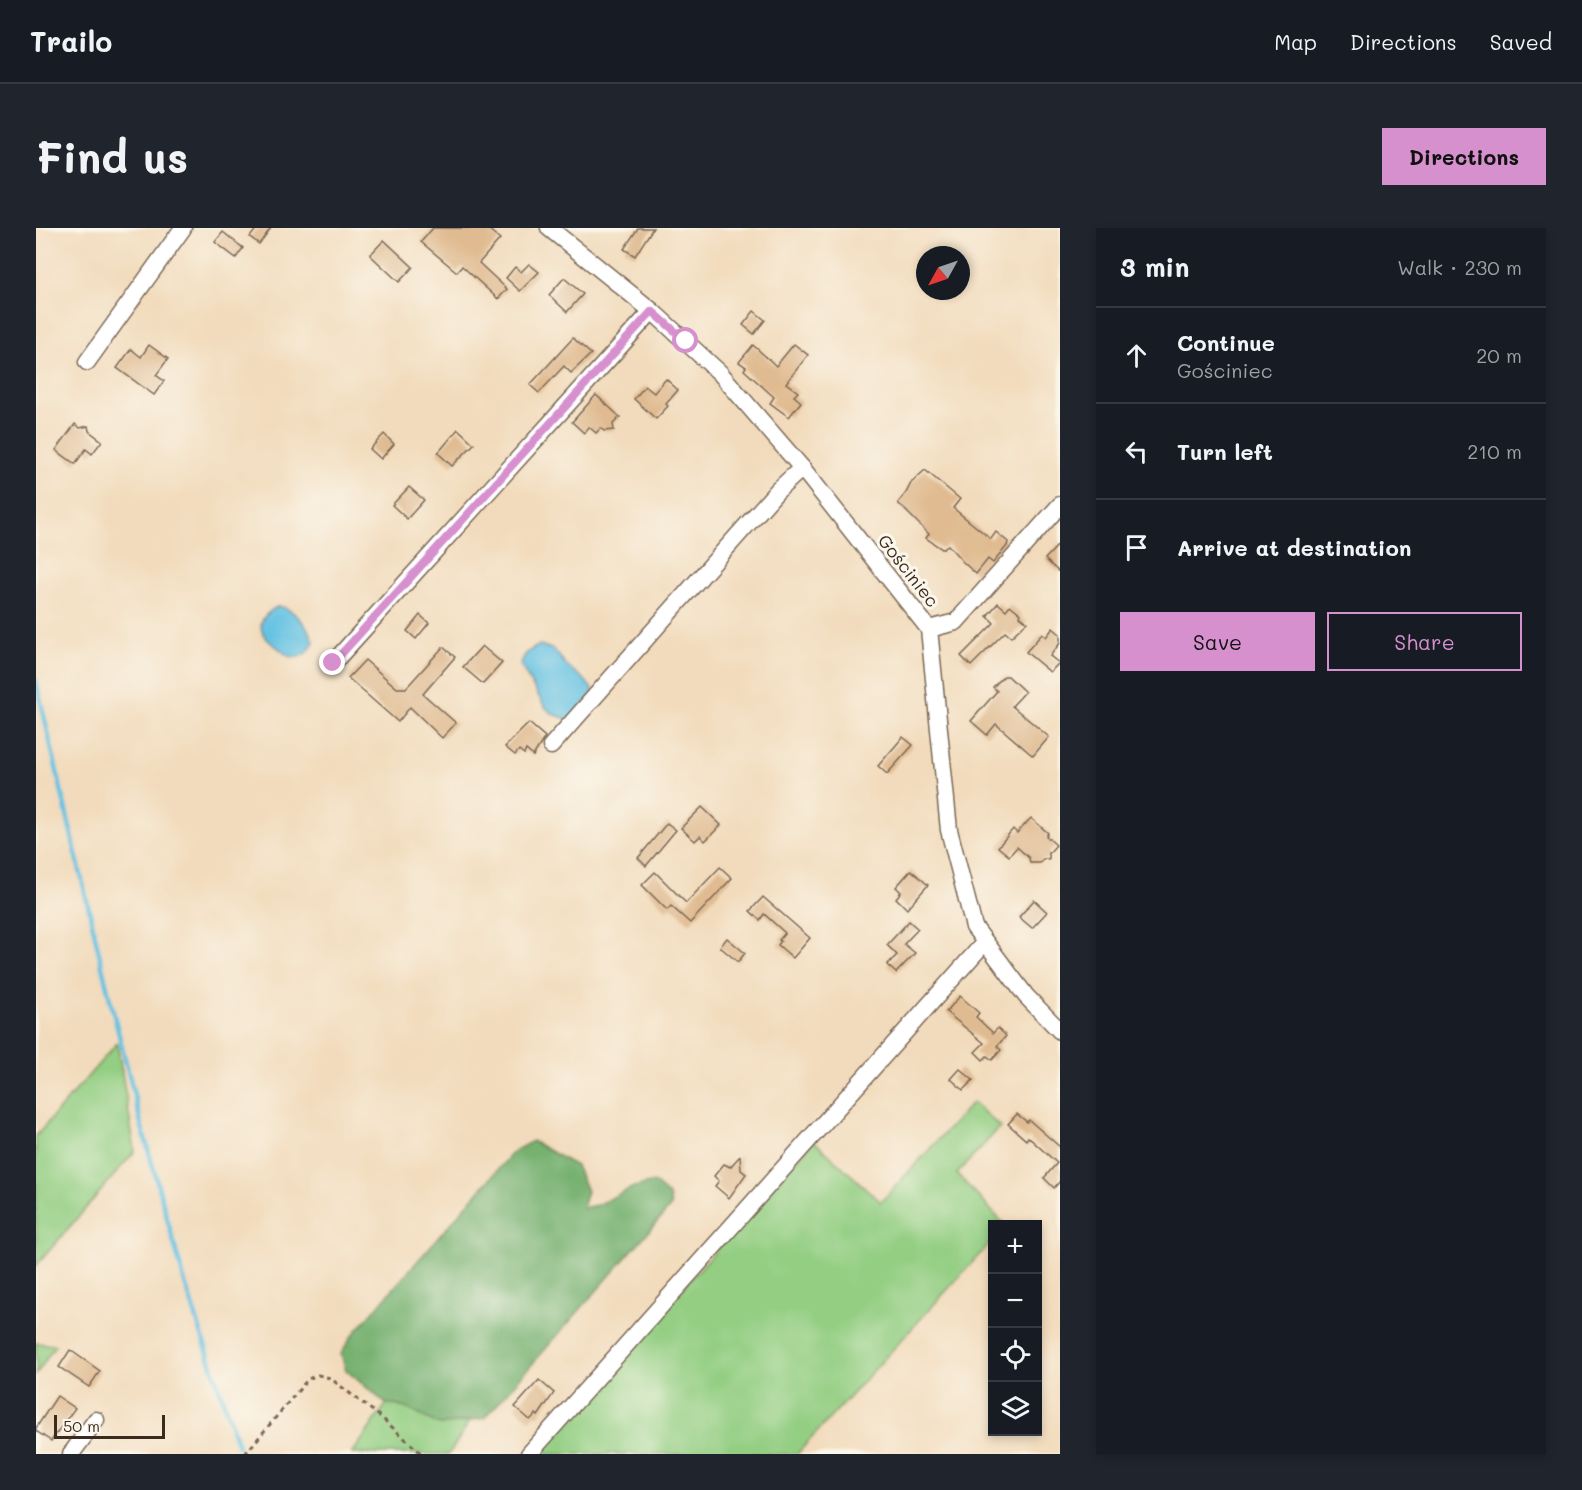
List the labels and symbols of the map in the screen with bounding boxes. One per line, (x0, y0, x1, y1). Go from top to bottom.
north arrow (916, 246, 970, 300)
route start (672, 327, 698, 353)
street label: Gościniec (873, 529, 945, 612)
route end (319, 649, 345, 675)
scale bar (54, 1412, 165, 1440)

